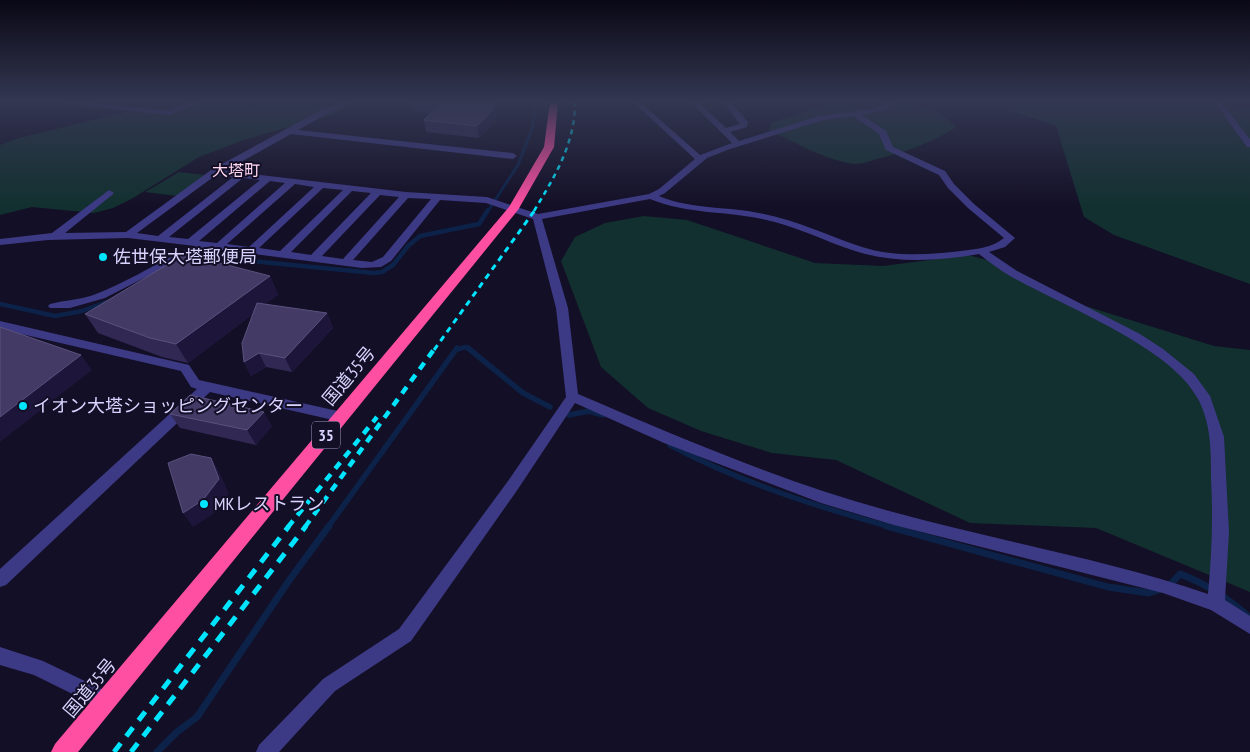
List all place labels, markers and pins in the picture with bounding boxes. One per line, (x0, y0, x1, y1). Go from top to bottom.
place label: 佐世保大塔郵便局 (113, 245, 257, 268)
marker: 佐世保大塔郵便局 (97, 251, 109, 263)
place label: イオン大塔ショッピングセンター (33, 394, 303, 417)
marker: イオン大塔ショッピングセンター (17, 400, 29, 412)
place label: MKレストラン (214, 492, 324, 515)
marker: MKレストラン (198, 498, 210, 510)

